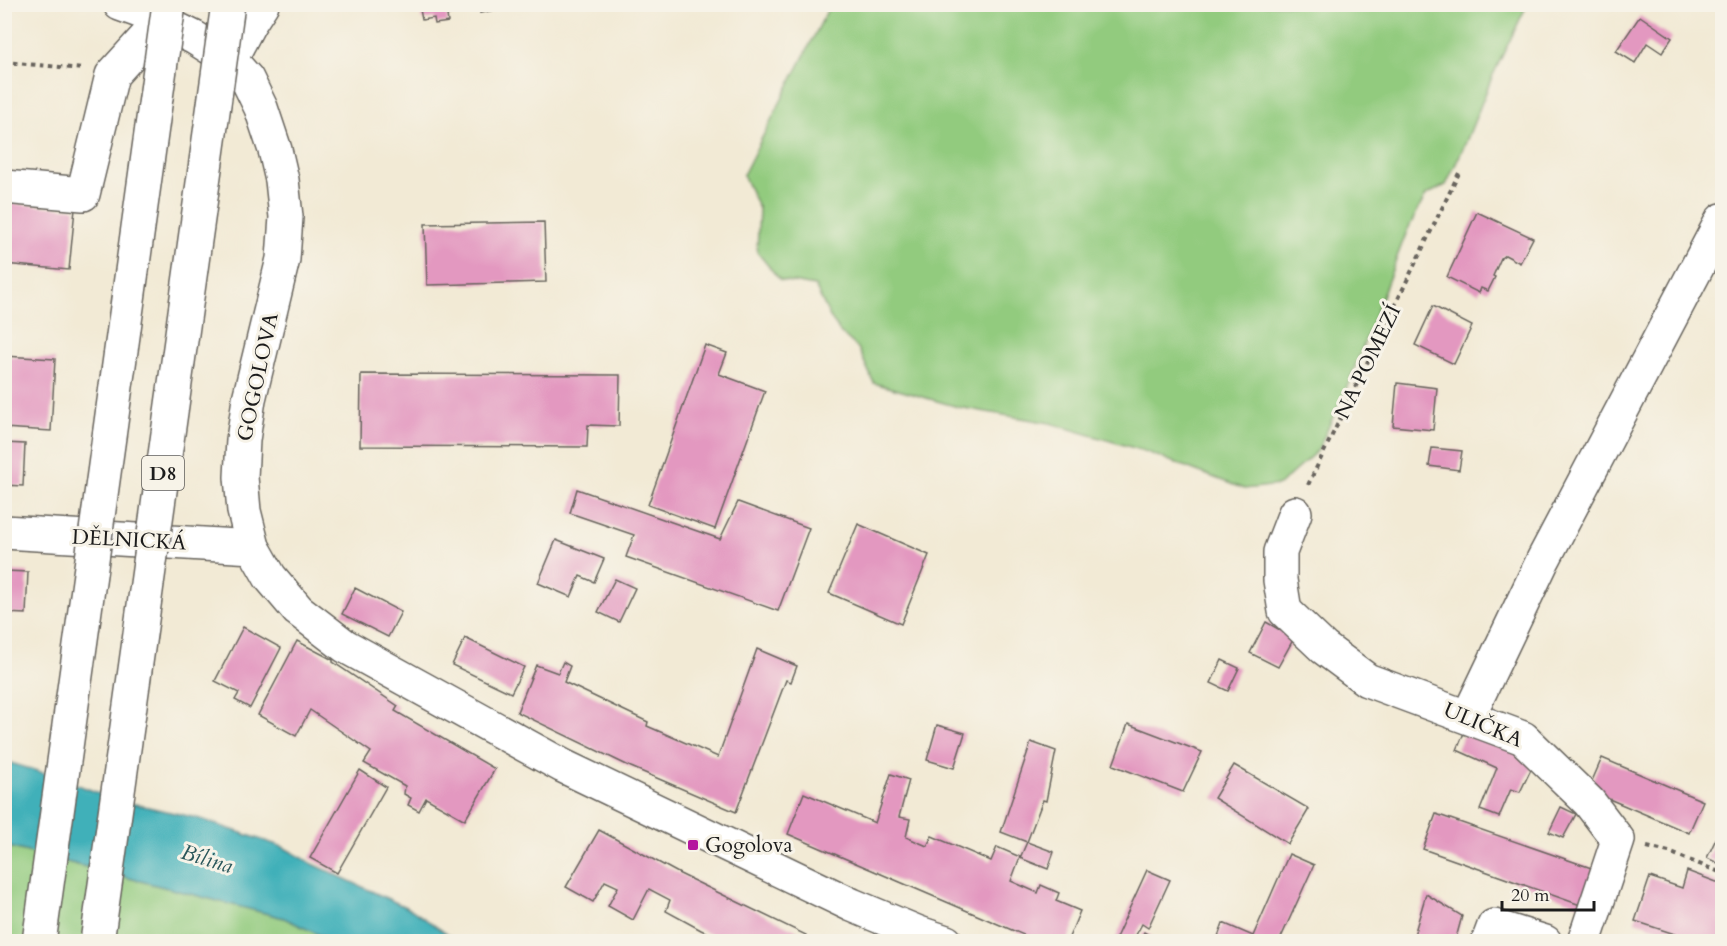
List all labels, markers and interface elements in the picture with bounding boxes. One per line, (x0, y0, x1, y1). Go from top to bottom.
street label: NA POMEZÍ (1328, 300, 1408, 424)
street label: GOGOLOVA (230, 310, 286, 444)
road number: D8 (142, 456, 184, 490)
street label: DĚLNICKÁ (71, 522, 187, 557)
street label: ULIČKA (1439, 694, 1528, 755)
place label: Gogolova (705, 831, 793, 860)
water label: Bílina (177, 837, 237, 881)
marker: Gogolova (686, 838, 700, 852)
scale bar (1502, 874, 1594, 912)
text: 20 m (1511, 883, 1550, 908)

